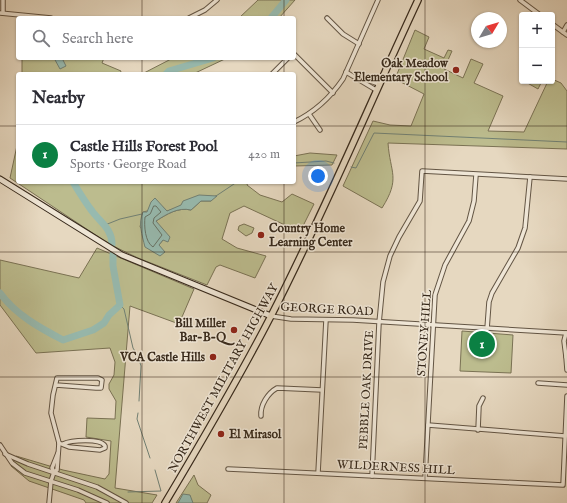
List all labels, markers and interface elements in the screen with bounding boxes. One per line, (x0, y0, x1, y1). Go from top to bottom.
north arrow (471, 12, 507, 48)
map controls (519, 12, 555, 84)
button: + (519, 12, 555, 48)
search box (16, 16, 296, 60)
icon: search (30, 27, 52, 49)
text: Search here (62, 29, 133, 48)
button: − (519, 48, 555, 84)
place label: Oak Meadow Elementary School (354, 56, 449, 86)
marker: Oak Meadow Elementary School (451, 65, 461, 75)
text: Nearby (32, 88, 85, 109)
text: Castle Hills Forest Pool (70, 137, 218, 156)
text: 1 (43, 146, 47, 163)
text: 420 m (248, 146, 280, 163)
text: Sports · George Road (70, 156, 186, 173)
your location (308, 166, 328, 186)
place label: Country Home Learning Center (268, 221, 353, 251)
marker: Country Home Learning Center (256, 230, 266, 240)
street label: NORTHWEST MILITARY HIGHWAY (165, 280, 282, 475)
street label: STONEY HILL (414, 289, 435, 377)
street label: GEORGE ROAD (280, 300, 374, 319)
place label: Bill Miller Bar-B-Q (175, 316, 235, 346)
marker: Bill Miller Bar-B-Q (229, 325, 239, 335)
pin: 1 (469, 329, 495, 359)
street label: PEBBLE OAK DRIVE (356, 330, 377, 450)
place label: VCA Castle Hills (119, 350, 206, 365)
marker: VCA Castle Hills (208, 352, 218, 362)
place label: El Mirasol (229, 427, 282, 442)
marker: El Mirasol (216, 429, 226, 439)
street label: WILDERNESS HILL (337, 457, 456, 478)

